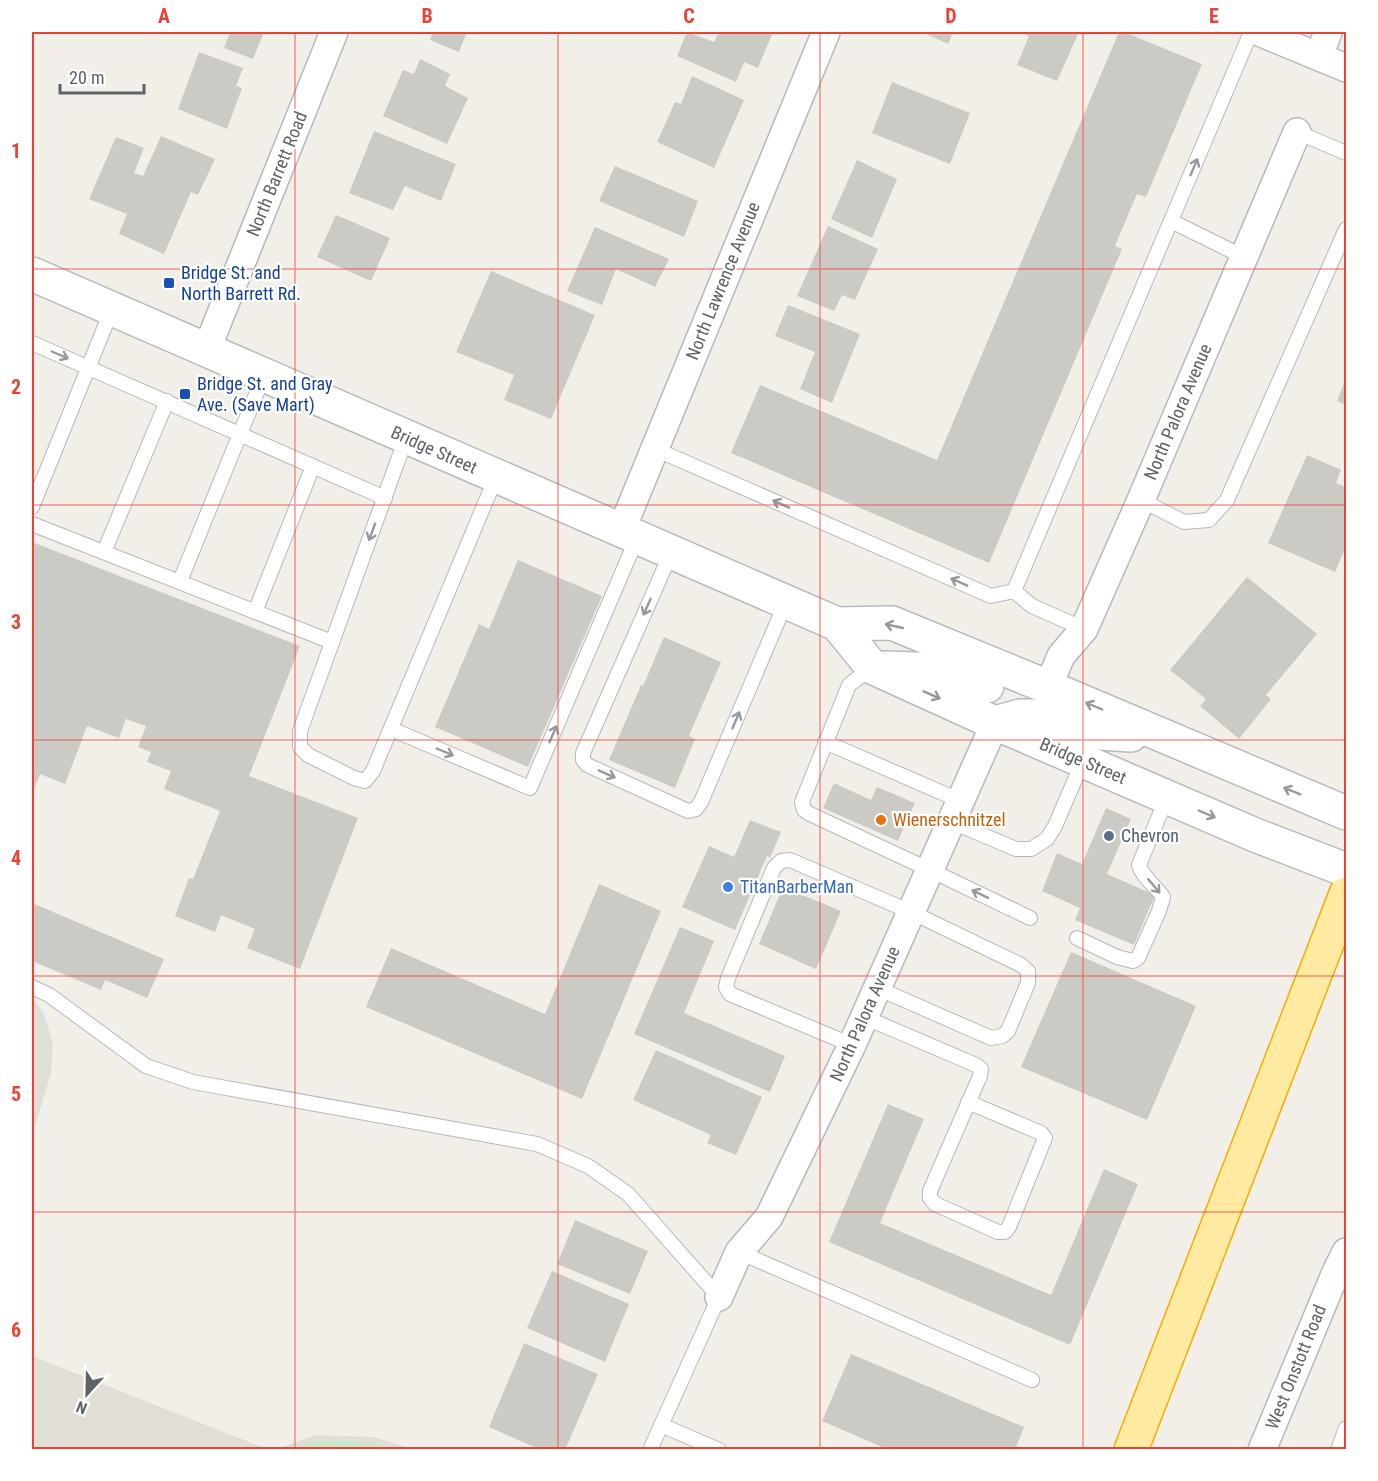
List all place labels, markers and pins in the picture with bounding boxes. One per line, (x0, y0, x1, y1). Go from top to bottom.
place label: Bridge St. and North Barrett Rd. (181, 262, 301, 304)
marker: Bridge St. and North Barrett Rd. (162, 276, 176, 290)
place label: Bridge St. and Gray Ave. (Save Mart) (197, 373, 333, 416)
marker: Bridge St. and Gray Ave. (Save Mart) (178, 387, 192, 401)
place label: Wienerschnitzel (893, 809, 1006, 830)
marker: Wienerschnitzel (874, 813, 888, 827)
place label: Chevron (1121, 825, 1179, 846)
marker: Chevron (1102, 829, 1116, 843)
place label: TitanBarberMan (740, 876, 854, 897)
marker: TitanBarberMan (721, 880, 735, 894)

